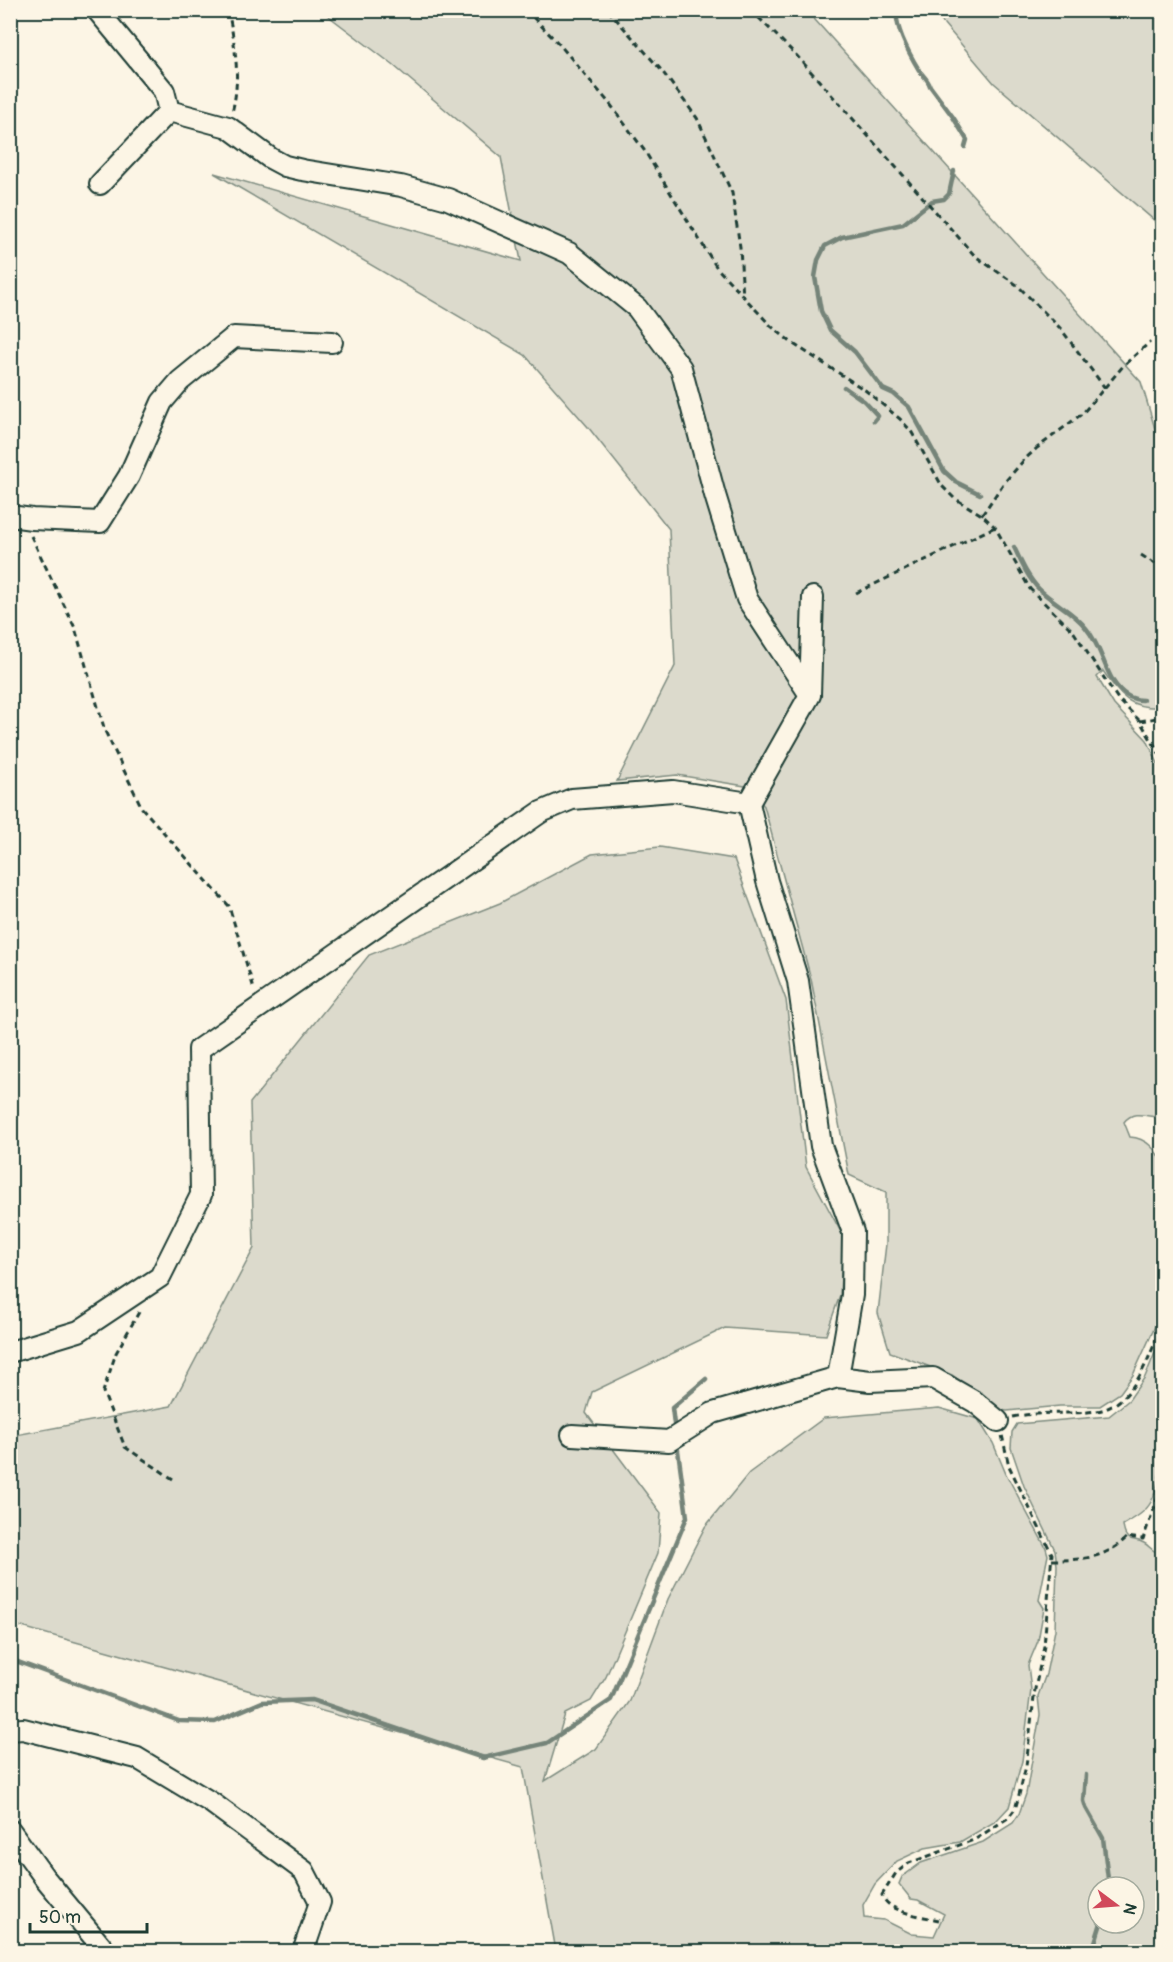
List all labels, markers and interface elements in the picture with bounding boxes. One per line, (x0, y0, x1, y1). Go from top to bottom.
north arrow (1086, 1875, 1146, 1935)
scale bar (30, 1896, 147, 1934)
text: N (1118, 1901, 1141, 1917)
text: 50 m (39, 1906, 81, 1929)

